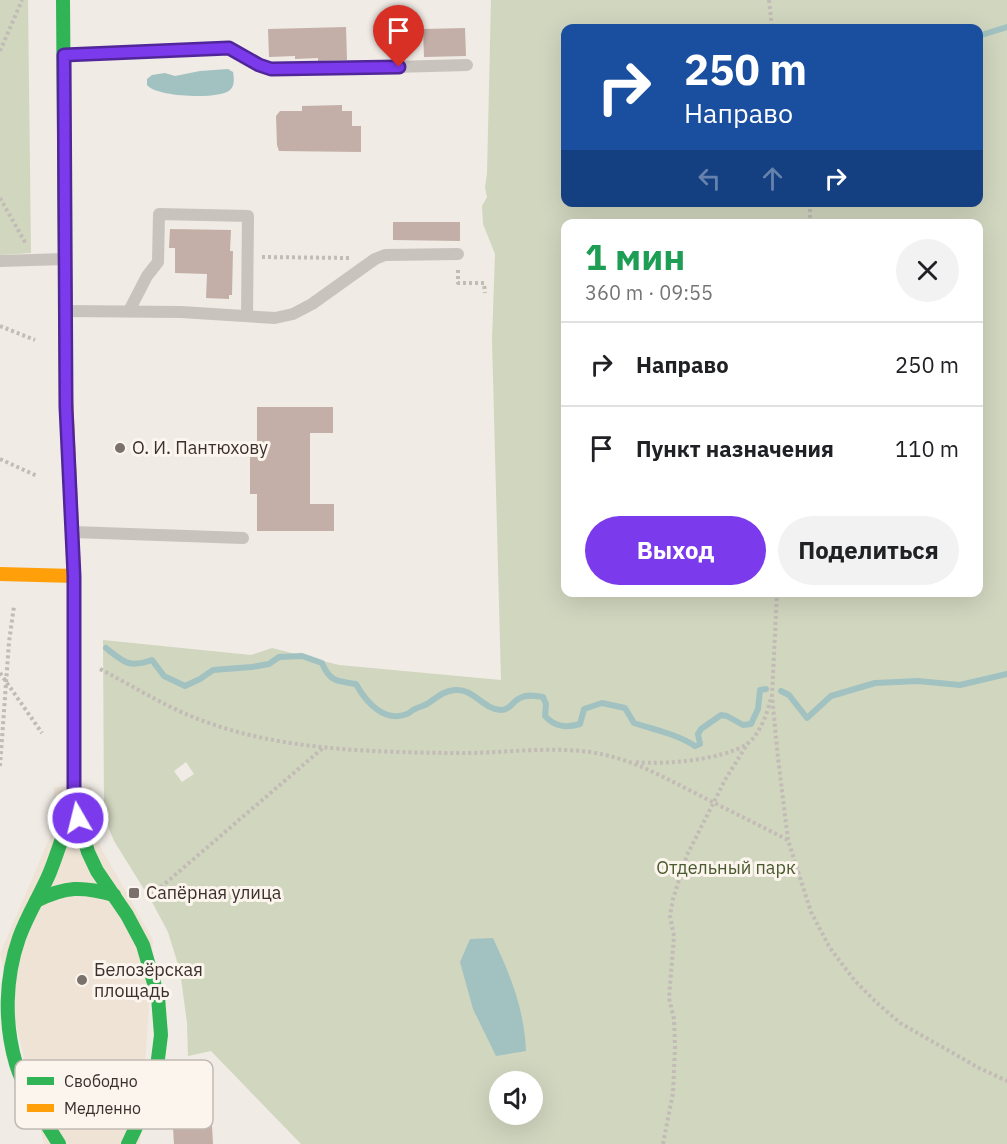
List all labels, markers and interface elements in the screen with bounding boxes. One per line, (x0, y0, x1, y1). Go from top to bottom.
pin (373, 5, 424, 67)
icon: arrive (382, 14, 415, 47)
text: 250 m (684, 42, 807, 97)
icon: right (585, 48, 663, 126)
text: Направо (684, 95, 793, 130)
icon: left (693, 162, 726, 195)
icon: ahead (756, 162, 789, 195)
icon: right (819, 162, 852, 195)
text: 1 мин (585, 233, 685, 280)
button: close (896, 239, 959, 302)
text: 360 m · 09:55 (585, 279, 713, 306)
icon: right (585, 348, 618, 381)
text: Направо (636, 350, 729, 379)
text: 250 m (895, 350, 959, 379)
icon: arrive (585, 432, 618, 465)
text: Пункт назначения (636, 434, 834, 463)
text: 110 m (895, 434, 959, 463)
place label: О. И. Пантюхову (132, 436, 268, 459)
marker: О. И. Пантюхову (113, 441, 127, 455)
button: Выход (585, 516, 766, 585)
button: Поделиться (778, 516, 959, 585)
position arrow (46, 786, 110, 850)
park label: Отдельный парк (656, 856, 796, 879)
place label: Сапёрная улица (146, 881, 282, 904)
marker: Сапёрная улица (127, 886, 141, 900)
place label: Белозёрская площадь (94, 958, 203, 1002)
marker: Белозёрская площадь (75, 973, 89, 987)
legend (15, 1060, 213, 1129)
text: Свободно (64, 1071, 138, 1091)
map controls (489, 1071, 543, 1125)
button: sound (489, 1071, 543, 1125)
text: Медленно (64, 1098, 141, 1118)

